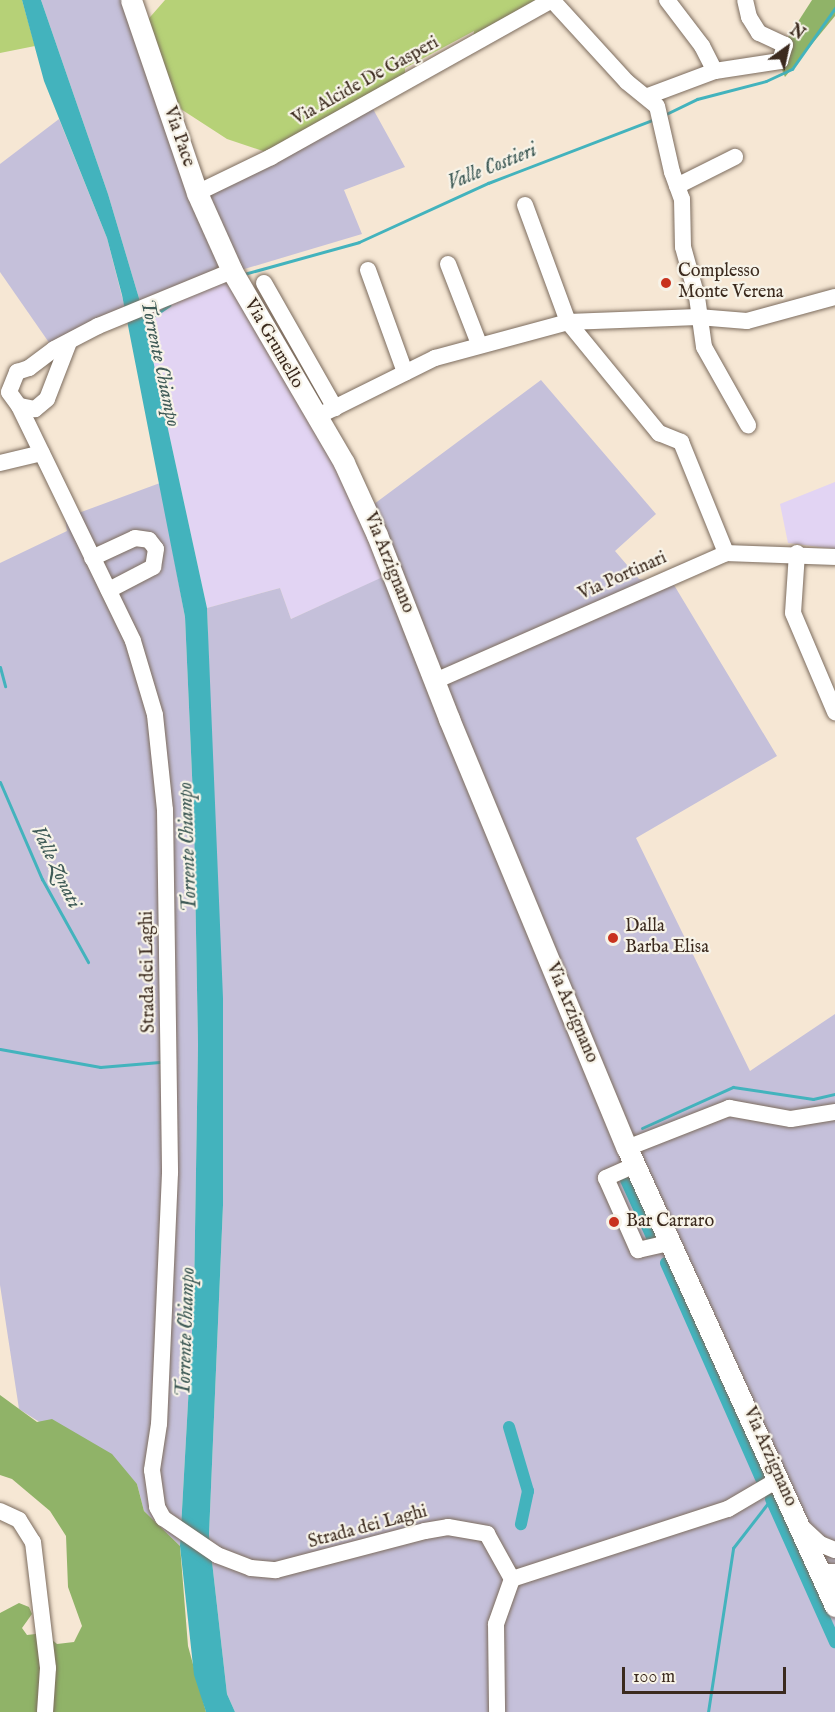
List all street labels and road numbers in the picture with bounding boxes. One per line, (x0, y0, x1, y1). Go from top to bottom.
street label: Via Alcide De Gasperi (289, 33, 443, 131)
street label: Via Pace (158, 104, 198, 170)
street label: Via Grumello (239, 295, 307, 393)
street label: Via Arzignano (358, 510, 418, 616)
street label: Via Portinari (575, 548, 671, 606)
street label: Strada dei Laghi (137, 911, 161, 1033)
street label: Via Arzignano (540, 960, 602, 1066)
street label: Via Arzignano (737, 1404, 801, 1510)
street label: Strada dei Laghi (306, 1502, 430, 1554)

